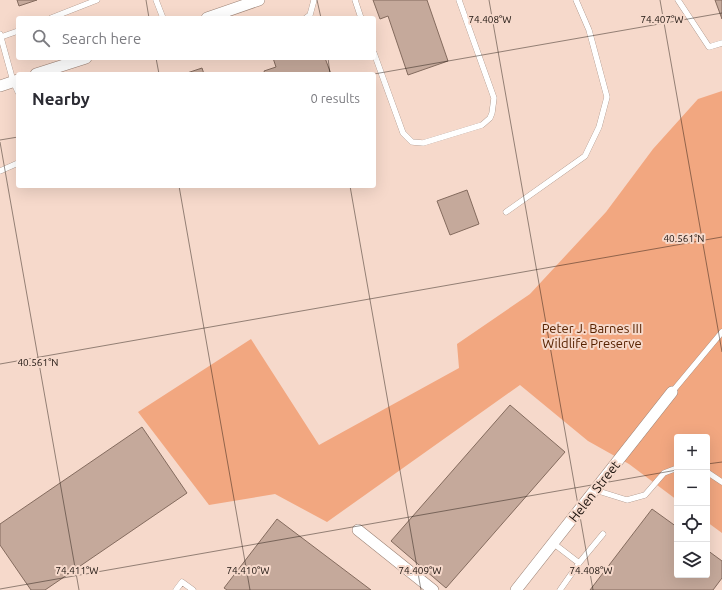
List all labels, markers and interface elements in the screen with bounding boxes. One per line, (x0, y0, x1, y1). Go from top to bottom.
text: 74.408°W (468, 14, 512, 25)
text: 74.407°W (640, 14, 684, 25)
search box (16, 16, 376, 60)
icon: search (30, 27, 52, 49)
text: Search here (62, 30, 141, 47)
text: Nearby (32, 89, 90, 108)
text: 0 results (310, 91, 360, 105)
text: 40.561°N (663, 233, 705, 244)
park label: Peter J. Barnes III Wildlife Preserve (542, 321, 642, 350)
text: 40.561°N (17, 357, 59, 368)
map controls (674, 434, 710, 578)
button: + (674, 434, 710, 470)
street label: Helen Street (566, 458, 622, 524)
button: − (674, 470, 710, 506)
button: locate (674, 506, 710, 542)
button: layers (674, 542, 710, 578)
text: 74.411°W (55, 565, 99, 576)
text: 74.410°W (226, 565, 270, 576)
text: 74.409°W (398, 565, 442, 576)
text: 74.408°W (569, 565, 613, 576)

